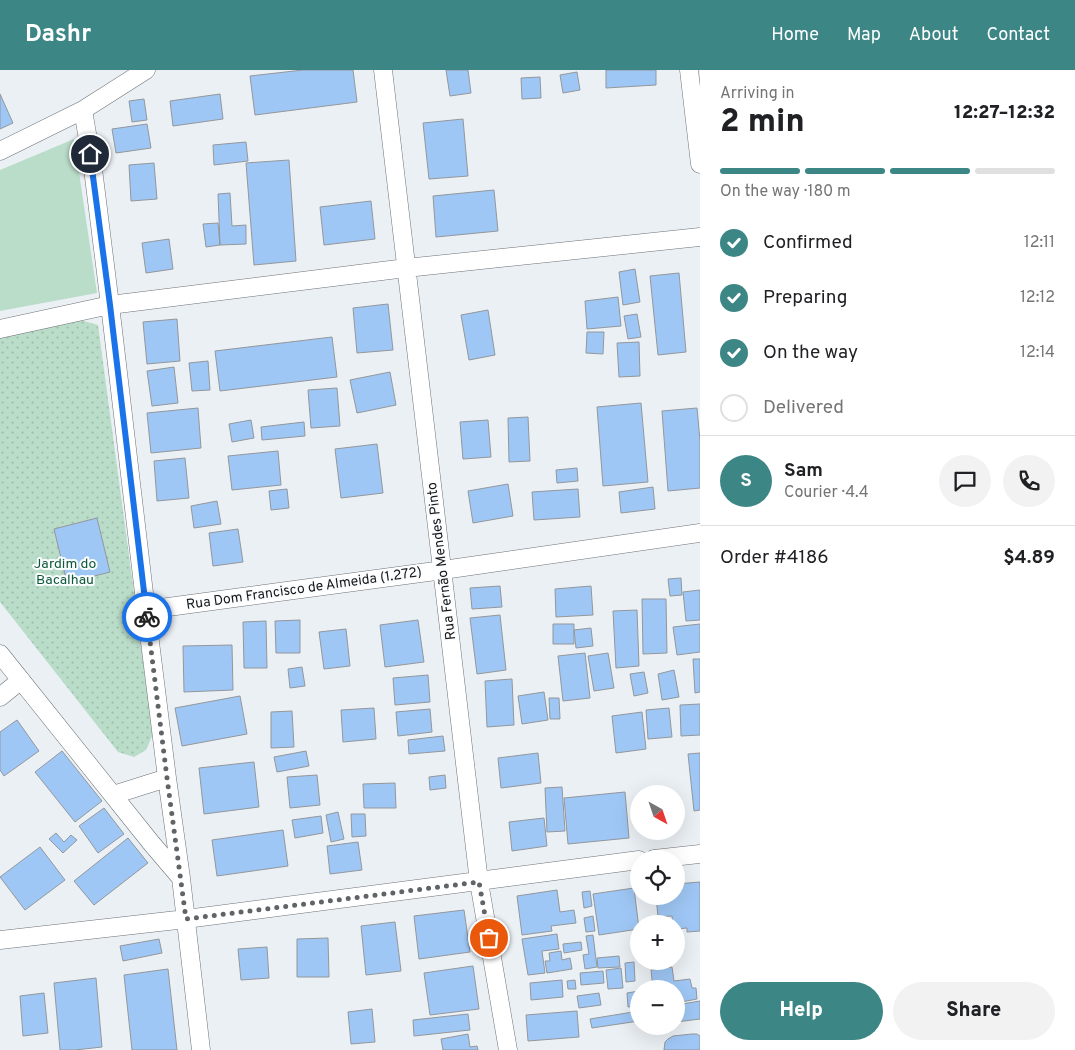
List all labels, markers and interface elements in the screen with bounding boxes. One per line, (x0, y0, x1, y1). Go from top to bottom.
text: Dashr (25, 20, 91, 50)
text: Home (771, 24, 819, 47)
text: Map (847, 24, 881, 47)
text: About (909, 24, 958, 47)
text: Contact (986, 24, 1050, 47)
text: Arriving in (720, 84, 795, 104)
text: 12:27–12:32 (954, 101, 1055, 125)
text: 2 min (720, 103, 805, 143)
pin (69, 133, 111, 175)
icon: home (76, 140, 104, 168)
text: On the way · 180 m (720, 182, 851, 202)
icon: check (720, 229, 748, 257)
text: Confirmed (763, 231, 853, 255)
text: 12:11 (1024, 233, 1055, 253)
icon: check (720, 284, 748, 312)
text: Preparing (763, 286, 847, 310)
text: 12:12 (1020, 288, 1055, 308)
icon: check (720, 339, 748, 367)
text: On the way (763, 341, 858, 365)
text: 12:14 (1020, 343, 1055, 363)
text: Delivered (763, 396, 844, 420)
button: chat (939, 455, 991, 507)
button: phone (1003, 455, 1055, 507)
text: Sam (784, 459, 823, 483)
text: S (740, 469, 752, 493)
street label: Rua Fernão Mendes Pinto (424, 481, 460, 641)
text: Courier · 4.4 (784, 483, 869, 503)
text: Order #4186 (720, 546, 829, 570)
text: $4.89 (1003, 546, 1055, 570)
park label: Jardim do Bacalhau (34, 556, 96, 589)
street label: Rua Dom Francisco de Almeida (1.272) (185, 564, 423, 614)
courier (122, 592, 172, 642)
icon: bike (133, 603, 161, 631)
north arrow (630, 785, 685, 840)
map controls (630, 785, 685, 1035)
button: locate (630, 850, 685, 905)
button: + (630, 915, 685, 970)
pin (468, 917, 510, 959)
icon: bag (475, 924, 503, 952)
button: − (630, 980, 685, 1035)
button: Help (720, 982, 883, 1040)
button: Share (893, 982, 1055, 1040)

